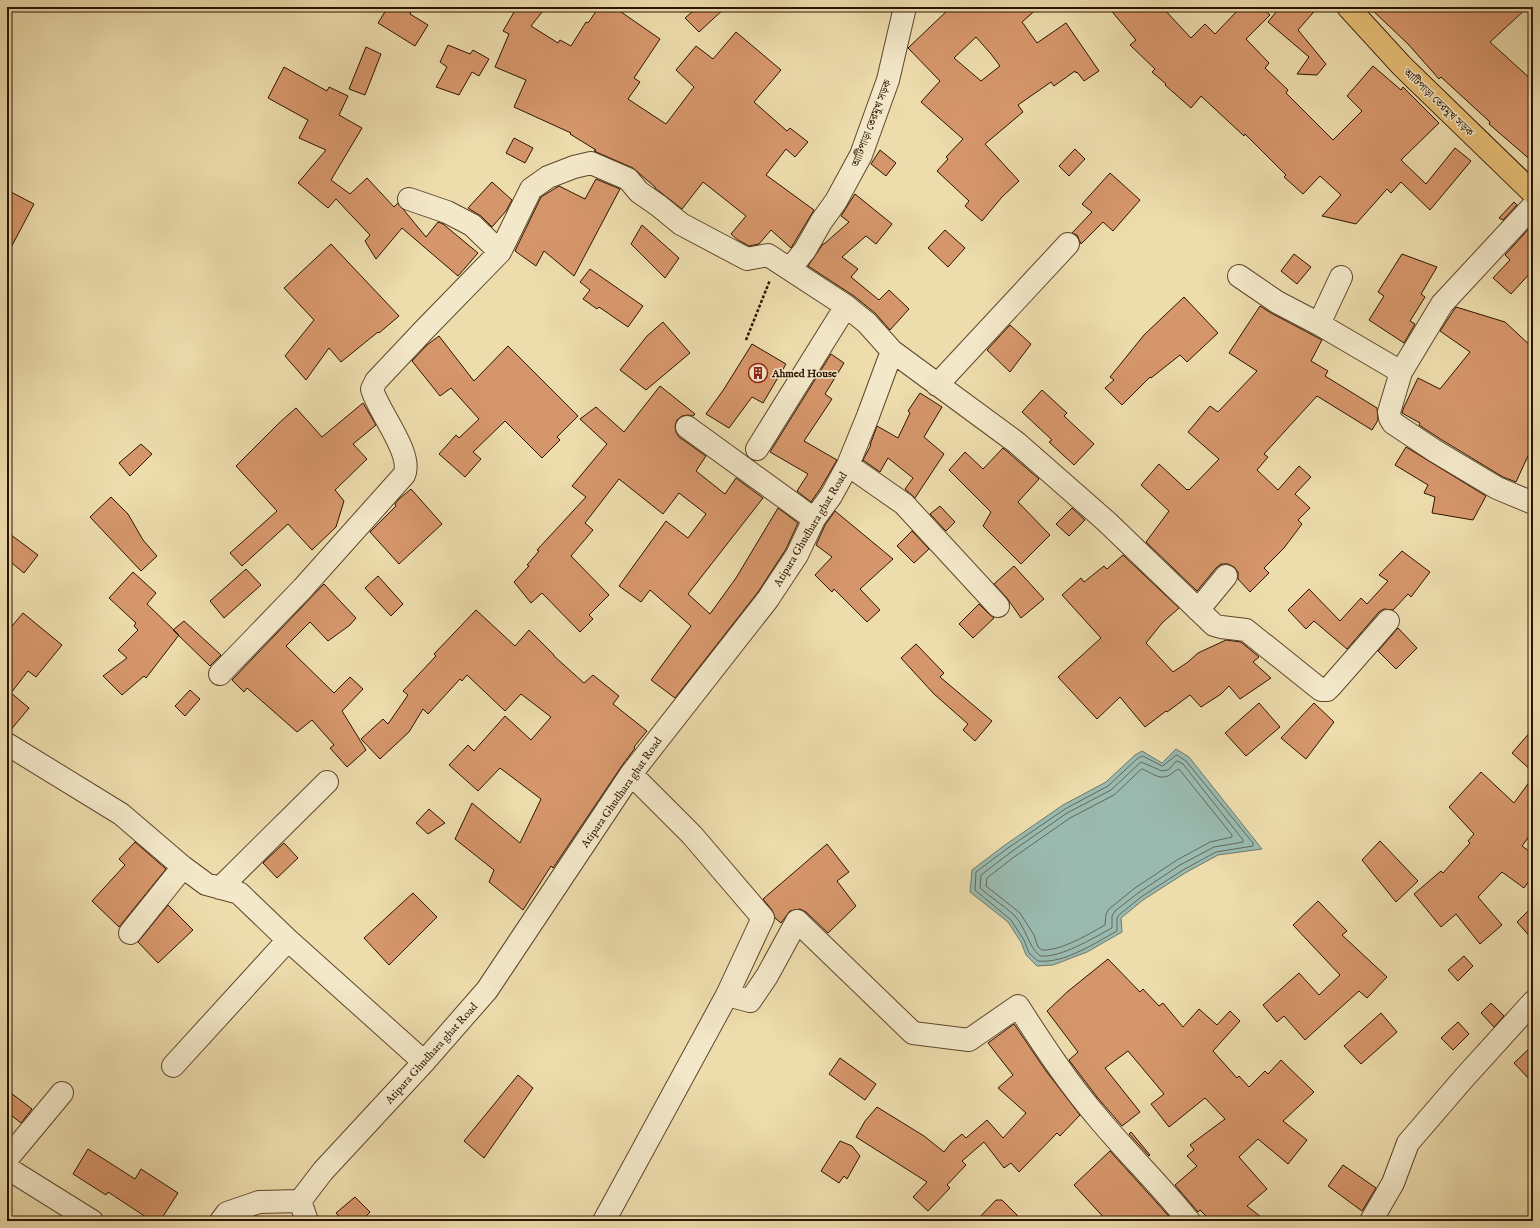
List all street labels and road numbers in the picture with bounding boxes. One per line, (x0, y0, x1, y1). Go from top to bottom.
street label: আটিপাড়া তেরমুখ সড়ক (1400, 65, 1477, 141)
street label: আটিপাড়া তেরমুখ সড়ক (849, 77, 895, 170)
street label: Atipara Ghudhara ghat Road (770, 469, 851, 590)
street label: Atipara Ghudhara ghat Road (578, 735, 665, 851)
street label: Atipara Ghudhara ghat Road (382, 1000, 481, 1108)

